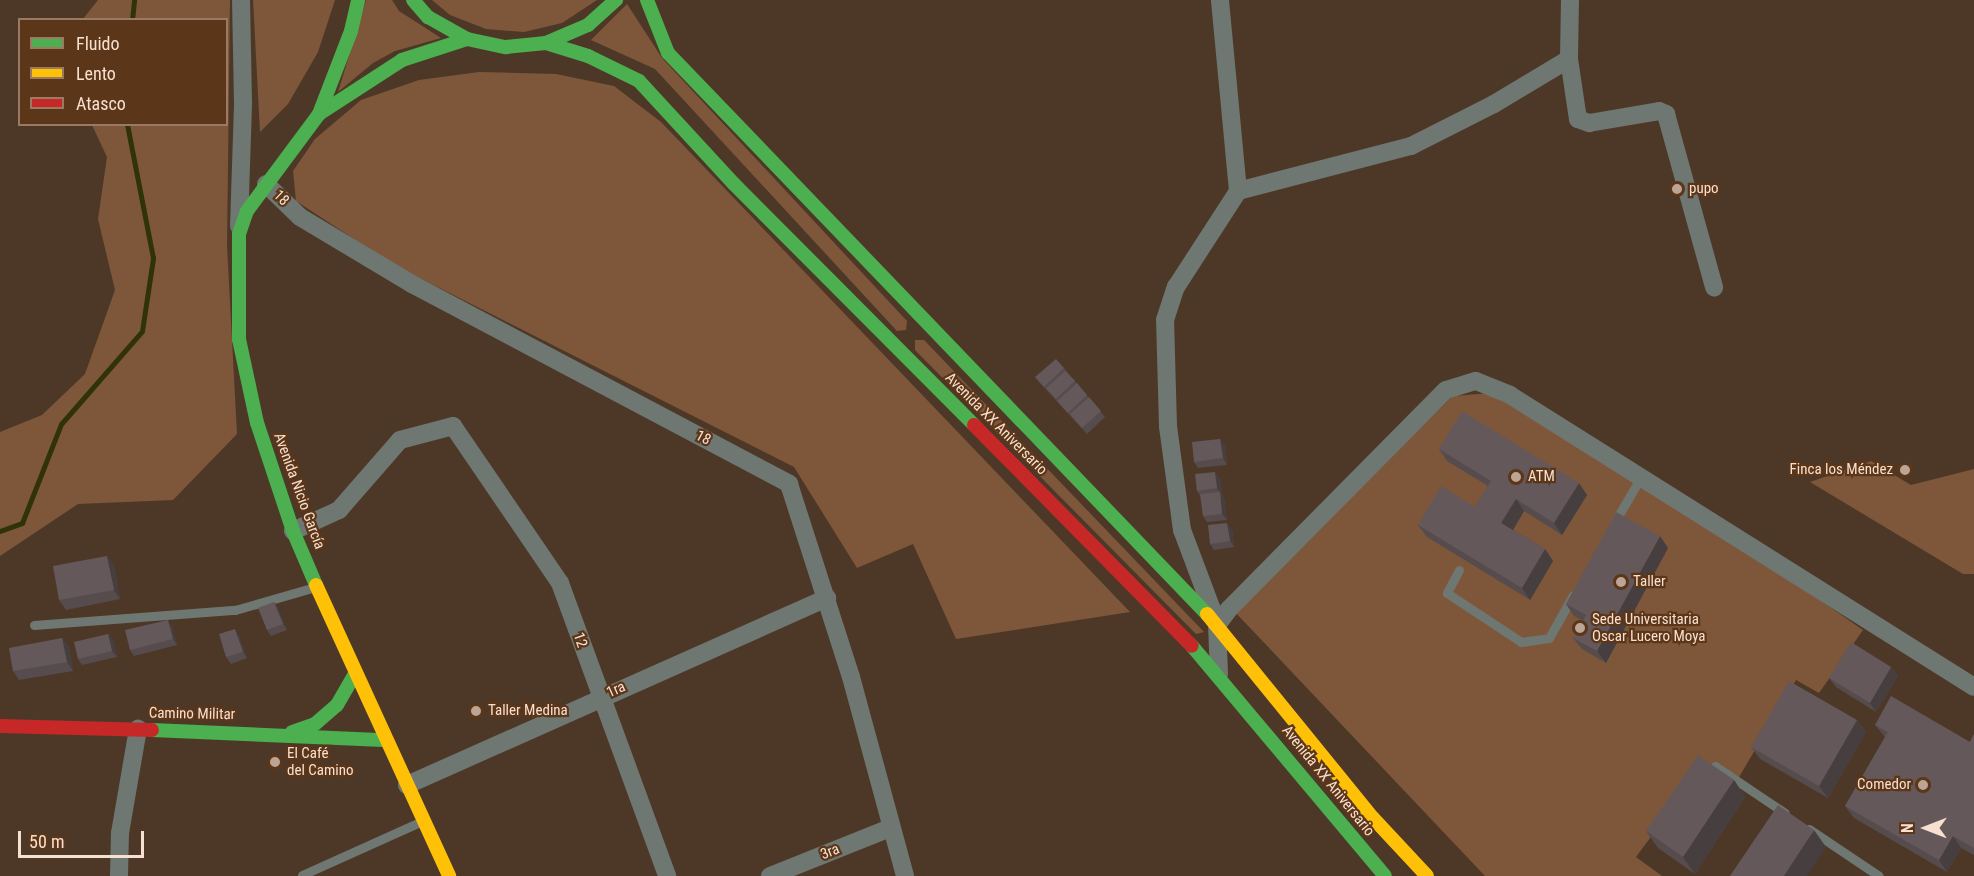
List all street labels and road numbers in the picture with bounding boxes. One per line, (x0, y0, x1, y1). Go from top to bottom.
street label: 18 (269, 186, 293, 210)
street label: Avenida XX Aniversario (941, 369, 1051, 479)
street label: 18 (692, 427, 714, 449)
street label: Avenida Nicio García (270, 430, 328, 552)
street label: 12 (569, 630, 591, 650)
street label: 1ra (604, 678, 628, 702)
street label: Camino Militar (149, 704, 235, 724)
street label: Avenida XX Aniversario (1278, 722, 1378, 840)
street label: 3ra (818, 840, 842, 864)

